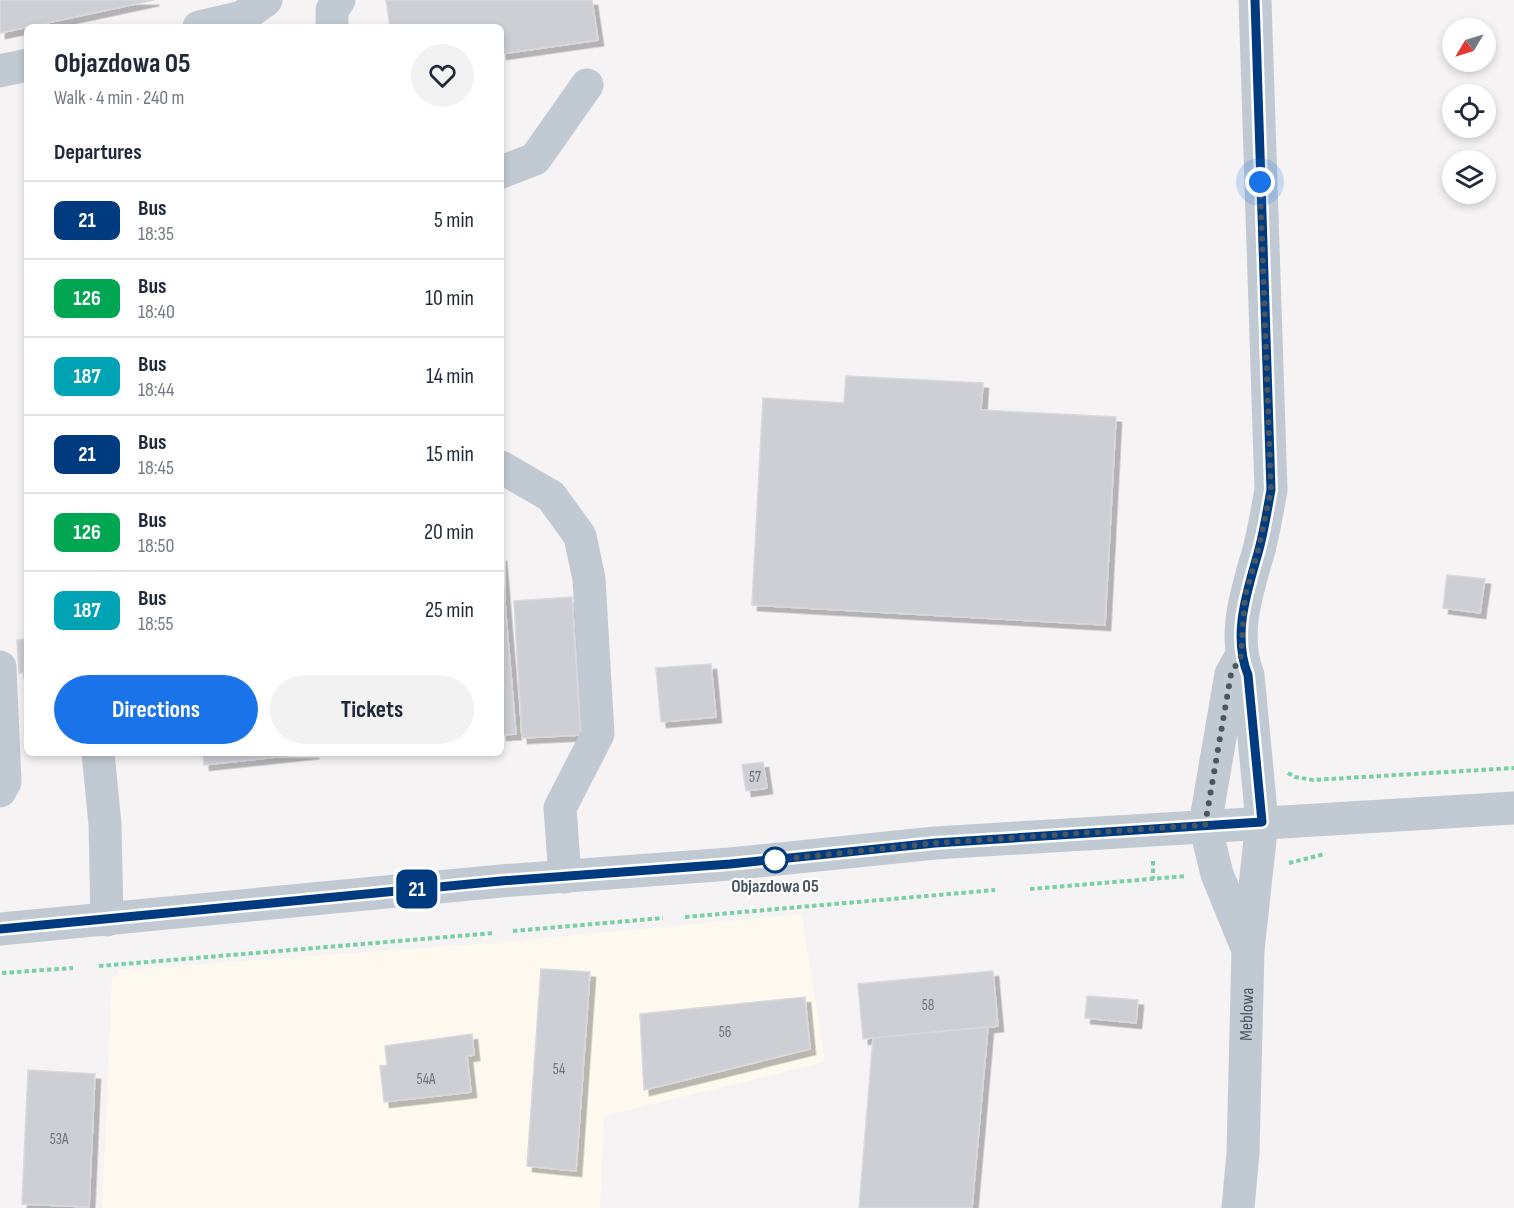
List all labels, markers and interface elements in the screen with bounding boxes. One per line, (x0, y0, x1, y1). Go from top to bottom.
north arrow (1442, 18, 1496, 72)
map controls (1442, 18, 1496, 204)
button: heart (411, 44, 474, 107)
text: Objazdowa 05 (54, 47, 190, 80)
button: locate (1442, 84, 1496, 138)
text: Walk · 4 min · 240 m (54, 86, 184, 110)
text: Departures (54, 139, 142, 166)
button: layers (1442, 150, 1496, 204)
your location (1245, 167, 1275, 197)
text: Bus (138, 195, 167, 222)
text: 5 min (434, 207, 474, 234)
text: 21 (78, 208, 96, 233)
text: 18:35 (138, 222, 174, 246)
text: Bus (138, 273, 167, 300)
text: 10 min (425, 285, 474, 312)
text: 126 (73, 286, 101, 311)
text: 18:40 (138, 300, 175, 324)
text: Bus (138, 351, 167, 378)
text: 14 min (426, 363, 474, 390)
text: 187 (73, 364, 101, 389)
text: 18:44 (138, 378, 174, 402)
text: Bus (138, 429, 167, 456)
text: 15 min (426, 441, 474, 468)
text: 21 (78, 442, 96, 467)
text: 18:45 (138, 456, 174, 480)
text: Bus (138, 507, 167, 534)
text: 20 min (424, 519, 474, 546)
text: 126 (73, 520, 101, 545)
text: 18:50 (138, 534, 174, 558)
text: Bus (138, 585, 167, 612)
text: 25 min (425, 597, 474, 624)
text: 187 (73, 598, 101, 623)
text: 18:55 (138, 612, 174, 636)
button: Directions (54, 675, 258, 744)
button: Tickets (270, 675, 474, 744)
house number: 57 (749, 768, 761, 787)
marker: Objazdowa 05 (762, 847, 788, 873)
line badge: 21 (390, 870, 444, 908)
place label: Objazdowa 05 (731, 876, 819, 897)
text: 21 (408, 877, 426, 902)
street label: Meblowa (1236, 987, 1258, 1041)
house number: 58 (922, 996, 934, 1015)
house number: 56 (719, 1023, 731, 1042)
house number: 54 (553, 1060, 565, 1079)
house number: 54A (417, 1070, 436, 1089)
house number: 53A (50, 1130, 69, 1149)

